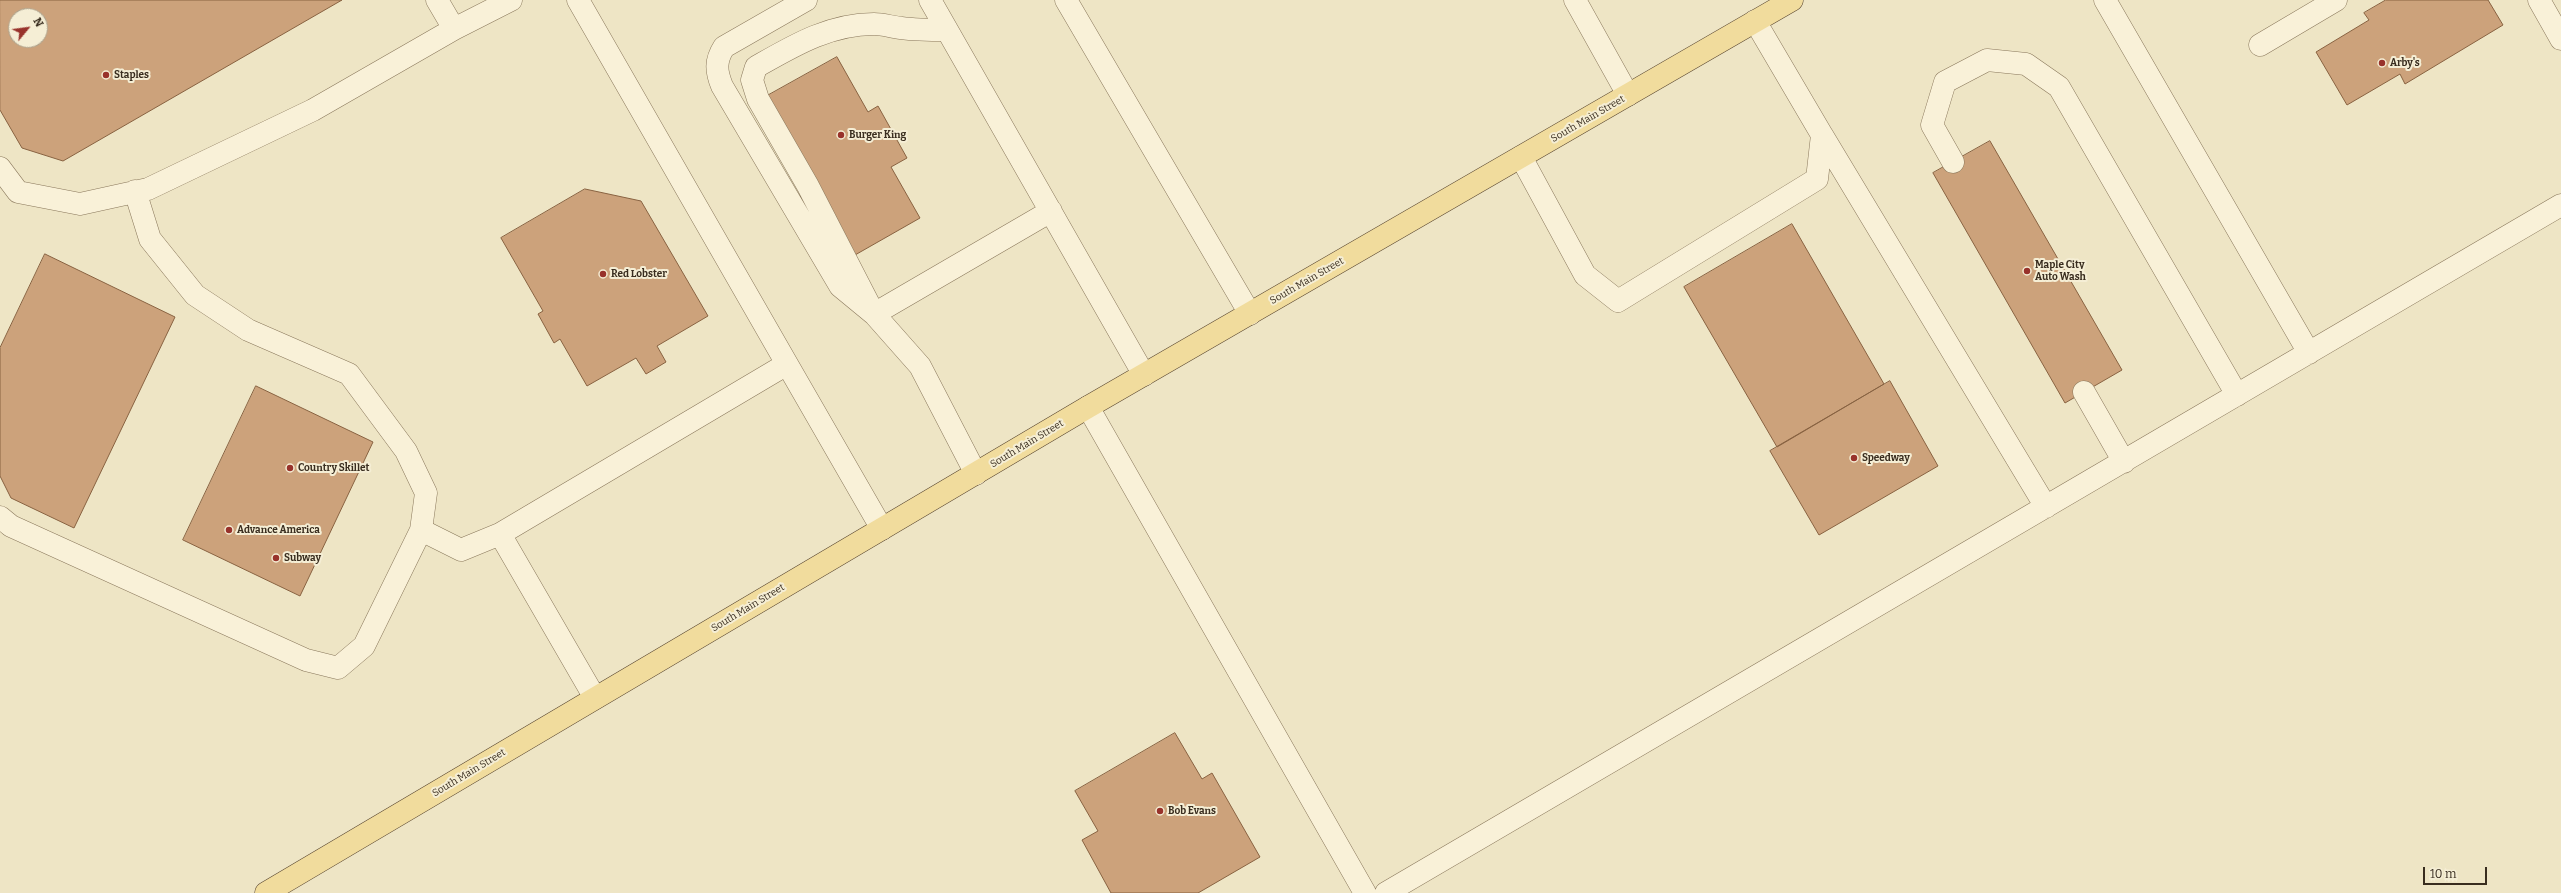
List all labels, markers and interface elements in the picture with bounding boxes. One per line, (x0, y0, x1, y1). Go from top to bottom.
north arrow (8, 8, 48, 48)
text: N (30, 16, 46, 29)
place label: Arby's (2390, 57, 2420, 69)
marker: Arby's (2377, 58, 2387, 68)
place label: Staples (114, 69, 149, 81)
marker: Staples (101, 70, 111, 80)
street label: South Main Street (1549, 93, 1627, 145)
place label: Burger King (849, 129, 906, 141)
marker: Burger King (836, 130, 846, 140)
street label: South Main Street (1268, 255, 1346, 307)
place label: Maple City Auto Wash (2035, 259, 2086, 282)
marker: Maple City Auto Wash (2022, 266, 2032, 276)
place label: Red Lobster (611, 268, 667, 280)
marker: Red Lobster (598, 269, 608, 279)
street label: South Main Street (988, 417, 1066, 471)
place label: Speedway (1862, 452, 1910, 464)
marker: Speedway (1849, 453, 1859, 463)
place label: Country Skillet (298, 462, 369, 474)
marker: Country Skillet (285, 463, 295, 473)
place label: Advance America (237, 524, 320, 536)
marker: Advance America (224, 525, 234, 535)
place label: Subway (284, 552, 321, 564)
marker: Subway (271, 553, 281, 563)
street label: South Main Street (709, 581, 787, 635)
street label: South Main Street (430, 746, 508, 800)
place label: Bob Evans (1168, 805, 1216, 817)
marker: Bob Evans (1155, 806, 1165, 816)
scale bar (2425, 859, 2489, 885)
text: 10 m (2430, 867, 2456, 881)

